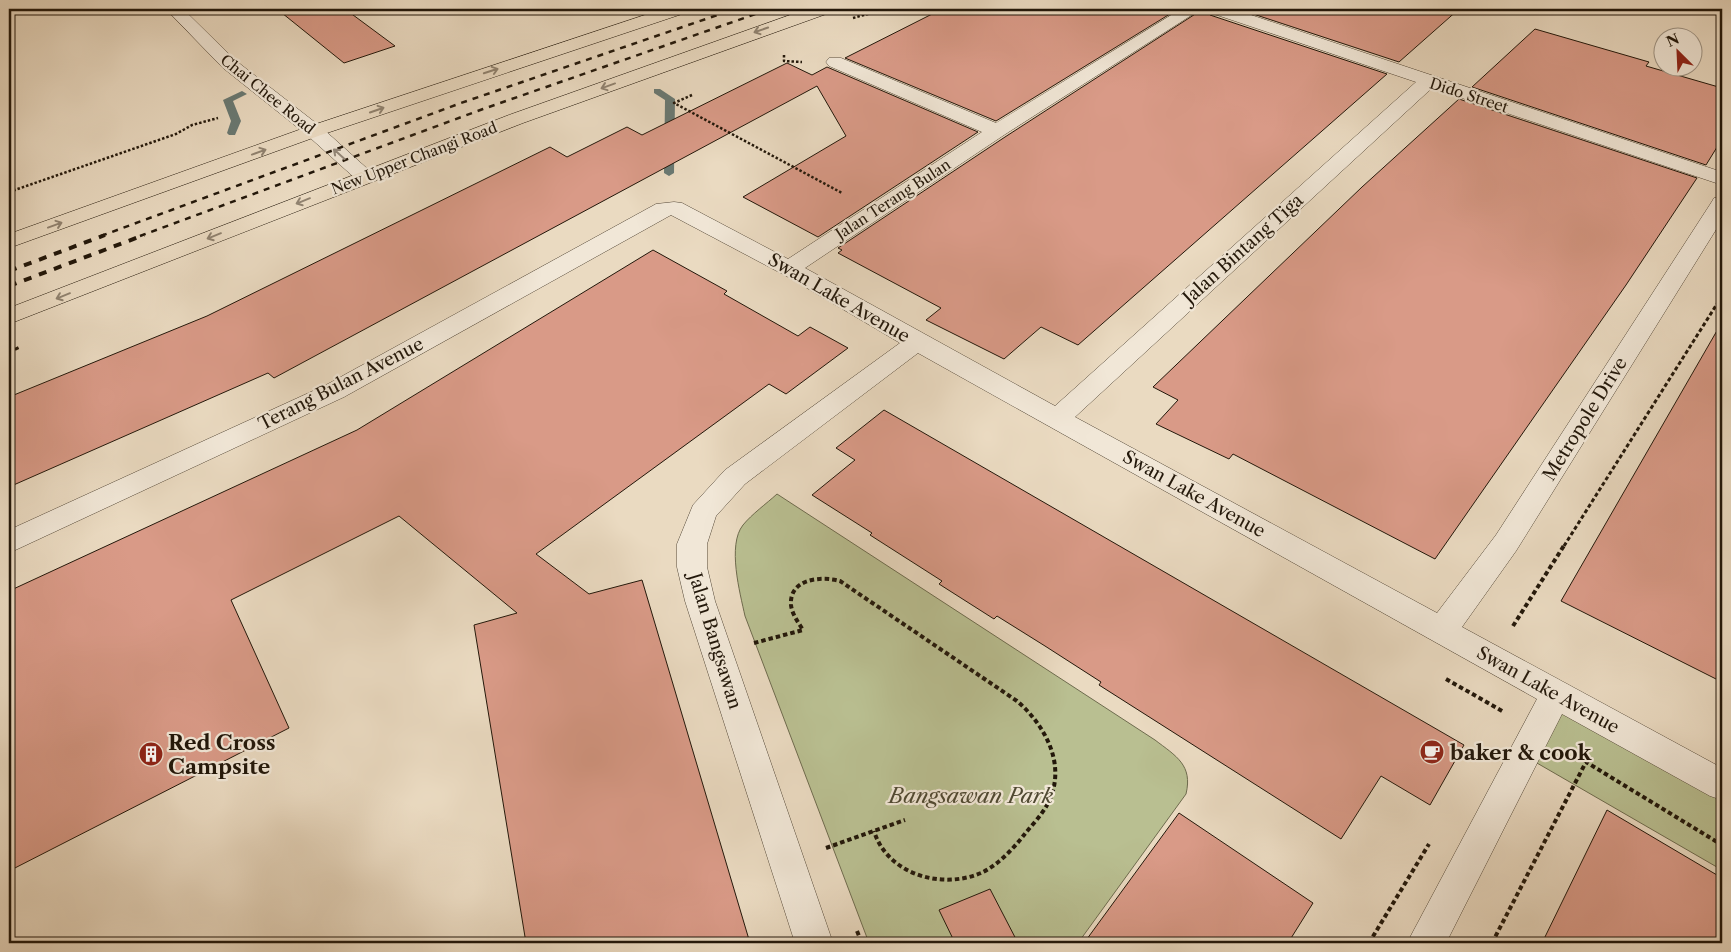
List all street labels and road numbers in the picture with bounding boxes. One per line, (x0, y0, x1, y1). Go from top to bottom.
street label: Chai Chee Road (217, 50, 319, 138)
street label: Dido Street (1427, 73, 1511, 117)
street label: New Upper Changi Road (328, 118, 500, 198)
street label: Jalan Terang Bulan (830, 154, 955, 244)
street label: Jalan Bintang Tiga (1176, 189, 1308, 311)
street label: Swan Lake Avenue (764, 249, 914, 347)
street label: Terang Bulan Avenue (255, 333, 427, 435)
street label: Metropole Drive (1538, 353, 1632, 485)
street label: Swan Lake Avenue (1119, 446, 1269, 542)
street label: Jalan Bangsawan (683, 567, 746, 712)
street label: Swan Lake Avenue (1473, 642, 1623, 738)

